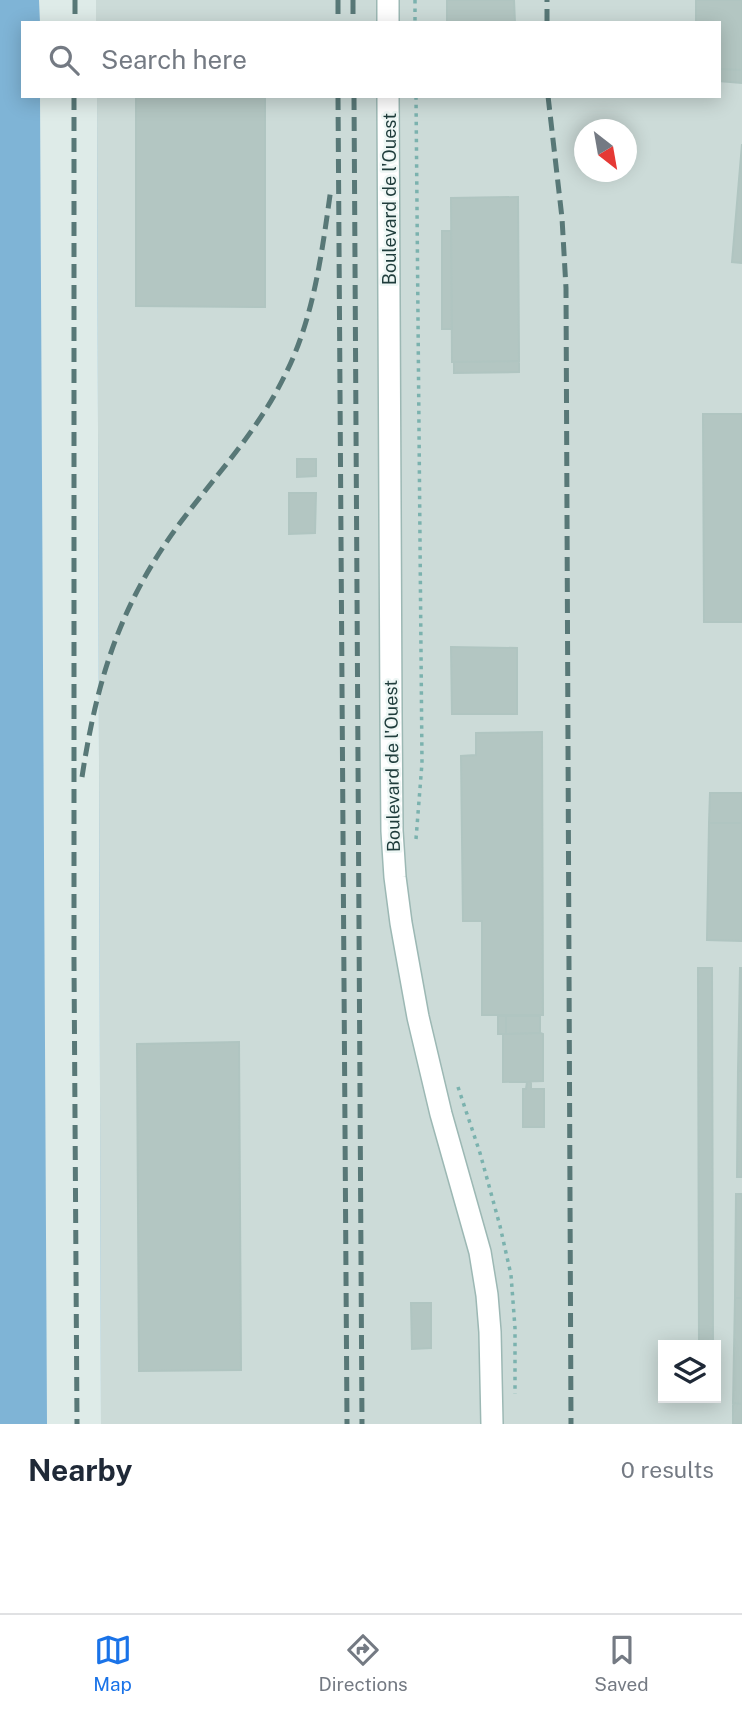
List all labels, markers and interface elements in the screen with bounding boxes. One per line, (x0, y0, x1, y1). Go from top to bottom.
search box (21, 21, 721, 98)
icon: search (45, 41, 83, 79)
text: Search here (101, 44, 247, 75)
street label: Boulevard de l'Ouest (379, 113, 400, 285)
north arrow (574, 119, 637, 182)
street label: Boulevard de l'Ouest (380, 680, 404, 852)
map controls (658, 1340, 721, 1403)
button: layers (658, 1340, 721, 1403)
text: Nearby (28, 1452, 132, 1488)
text: 0 results (621, 1456, 714, 1483)
tab: Map (93, 1631, 132, 1695)
tab: Directions (318, 1631, 408, 1695)
tab: Saved (594, 1631, 649, 1695)

